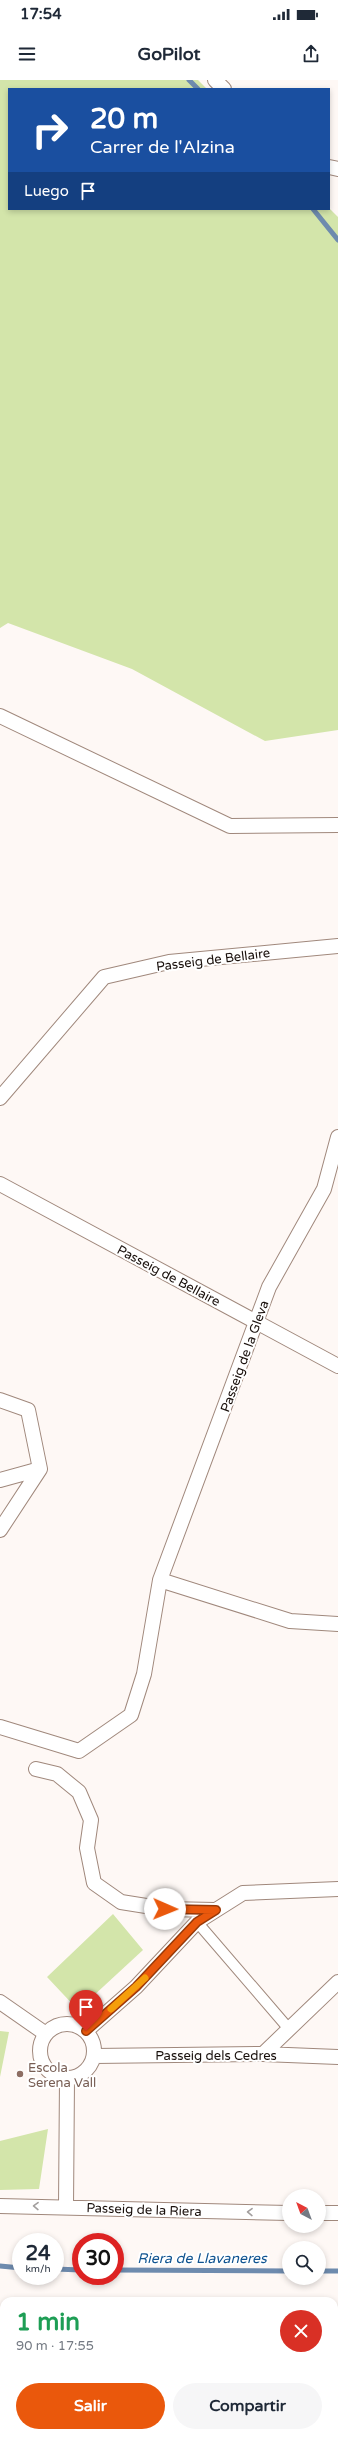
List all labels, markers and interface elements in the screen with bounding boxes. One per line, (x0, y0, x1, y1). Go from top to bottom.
text: 17:54 (20, 5, 62, 23)
icon: menu (16, 43, 38, 65)
text: GoPilot (138, 43, 200, 65)
icon: share (300, 43, 322, 65)
text: 20 m (90, 102, 158, 136)
icon: right (24, 104, 76, 156)
text: Carrer de l'Alzina (90, 136, 235, 158)
icon: arrive (77, 180, 99, 202)
text: Luego (24, 182, 69, 200)
street label: Passeig de Bellaire (155, 945, 271, 975)
street label: Passeig de Bellaire (114, 1242, 223, 1310)
street label: Passeig de la Gleva (217, 1298, 273, 1414)
position arrow (144, 1888, 186, 1930)
pin (69, 1990, 103, 2031)
icon: arrive (75, 1996, 97, 2018)
street label: Passeig dels Cedres (155, 2048, 277, 2064)
place label: Escola Serena Vall (28, 2060, 96, 2091)
marker: Escola Serena Vall (15, 2069, 25, 2079)
north arrow (282, 2189, 326, 2233)
map controls (282, 2189, 326, 2285)
street label: Passeig de la Riera (86, 2200, 202, 2220)
one-way arrow (33, 2202, 39, 2211)
one-way arrow (247, 2208, 253, 2216)
speed limit sign: 30 (72, 2233, 124, 2285)
button: search (282, 2241, 326, 2285)
text: 24 (25, 2242, 51, 2266)
water label: Riera de Llavaneres (137, 2250, 268, 2267)
text: km/h (25, 2263, 51, 2275)
text: 1 min (16, 2308, 80, 2337)
button: close (280, 2310, 322, 2352)
text: 90 m · 17:55 (16, 2338, 94, 2354)
button: Salir (16, 2383, 165, 2429)
button: Compartir (173, 2383, 322, 2429)

